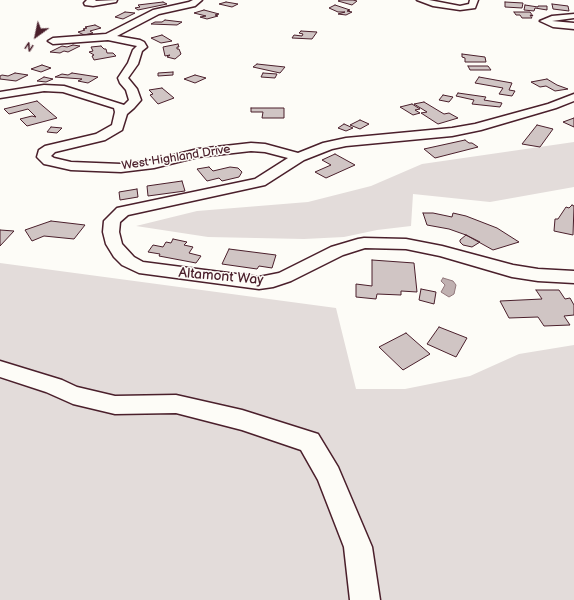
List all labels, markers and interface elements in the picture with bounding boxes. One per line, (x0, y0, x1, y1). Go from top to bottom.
north arrow (16, 16, 56, 56)
text: N (22, 39, 36, 54)
street label: West Highland Drive (121, 142, 231, 174)
street label: Altamont Way (178, 265, 264, 289)

